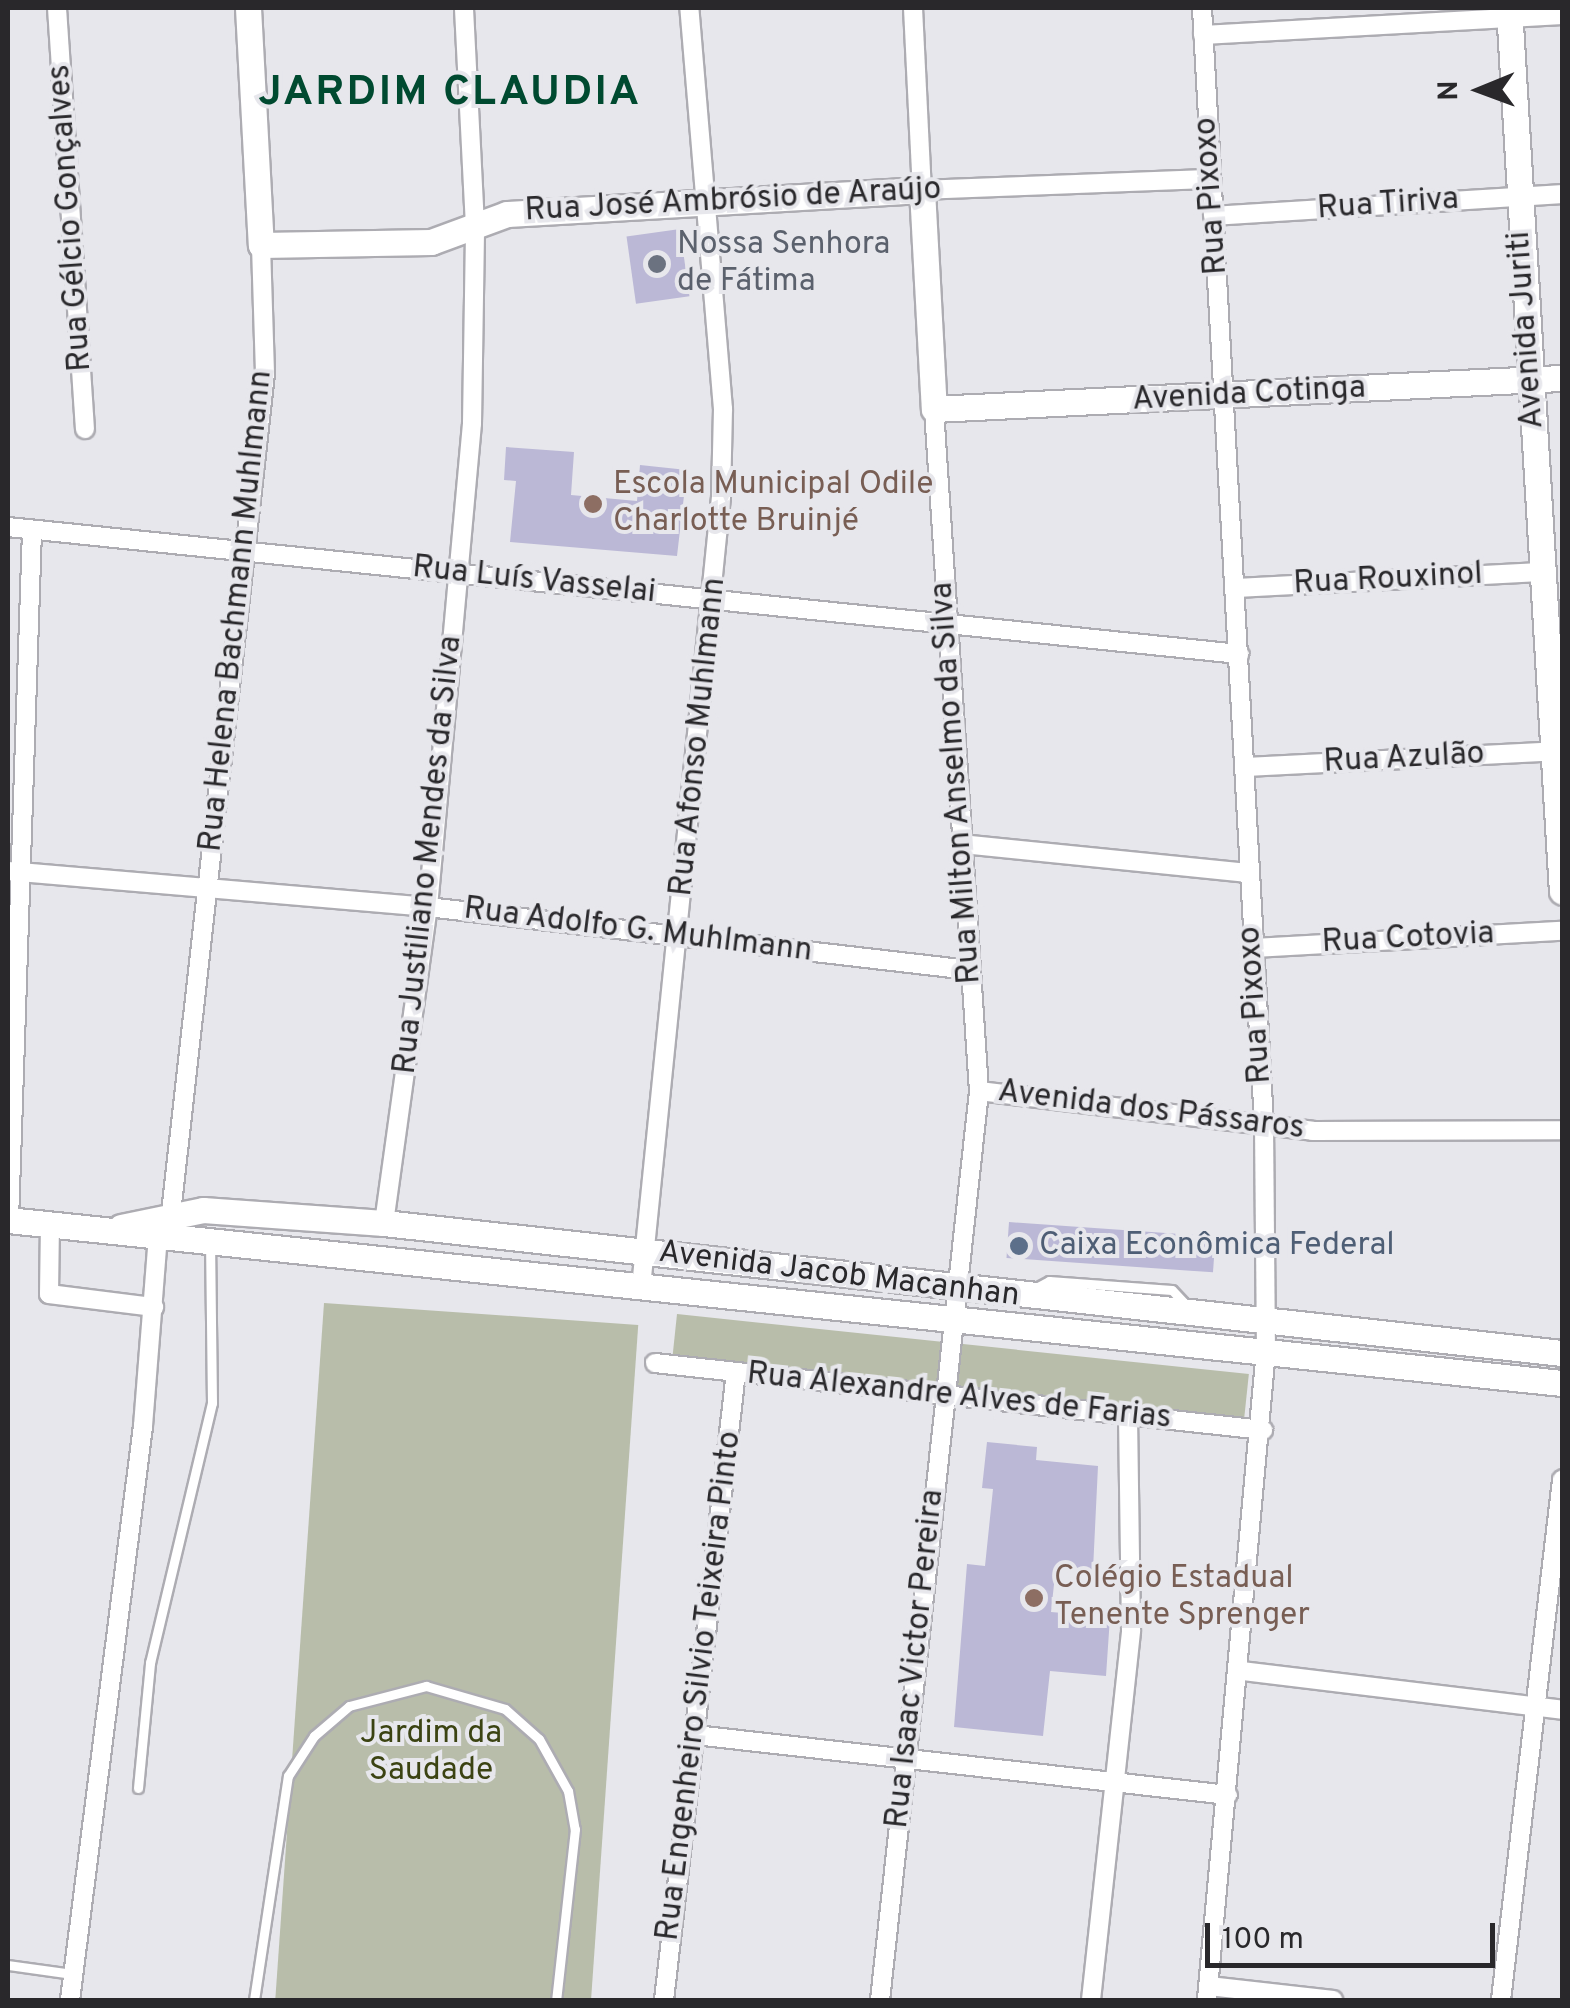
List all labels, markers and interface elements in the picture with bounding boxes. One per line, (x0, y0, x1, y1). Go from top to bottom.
north arrow (1430, 40, 1530, 140)
street label: Rua Gélcio Gonçalves (41, 63, 101, 373)
district label: JARDIM CLAUDIA (258, 69, 642, 119)
text: N (1432, 80, 1468, 101)
street label: Rua Pixoxo (1187, 116, 1237, 276)
street label: Rua José Ambrósio de Araújo (522, 171, 944, 231)
street label: Rua Tiriva (1315, 181, 1461, 229)
place label: Nossa Senhora de Fátima (677, 227, 890, 302)
street label: Avenida Juriti (1501, 230, 1553, 430)
marker: Nossa Senhora de Fátima (646, 253, 668, 275)
street label: Rua Helena Bachmann Muhlmann (193, 368, 281, 854)
street label: Avenida Cotinga (1131, 370, 1367, 420)
place label: Escola Municipal Odile Charlotte Bruinjé (613, 467, 933, 542)
marker: Escola Municipal Odile Charlotte Bruinjé (582, 493, 604, 515)
street label: Rua Luís Vasselai (410, 549, 658, 613)
street label: Rua Rouxinol (1292, 556, 1484, 604)
street label: Rua Afonso Muhlmann (663, 575, 735, 899)
street label: Rua Milton Anselmo da Silva (924, 580, 990, 986)
street label: Rua Justiliano Mendes da Silva (387, 634, 471, 1076)
street label: Rua Azulão (1322, 736, 1486, 782)
street label: Rua Adolfo G. Muhlmann (461, 890, 815, 972)
street label: Rua Cotovia (1321, 915, 1495, 963)
street label: Rua Pixoxo (1231, 925, 1281, 1085)
street label: Avenida dos Pássaros (996, 1073, 1306, 1149)
place label: Caixa Econômica Federal (1039, 1227, 1395, 1265)
street label: Avenida Jacob Macanhan (656, 1234, 1022, 1316)
marker: Caixa Econômica Federal (1008, 1235, 1030, 1257)
street label: Rua Alexandre Alves de Farias (744, 1355, 1174, 1439)
street label: Rua Engenheiro Silvio Teixeira Pinto (650, 1428, 750, 1944)
street label: Rua Isaac Victor Pereira (879, 1487, 953, 1831)
place label: Colégio Estadual Tenente Sprenger (1054, 1561, 1310, 1636)
marker: Colégio Estadual Tenente Sprenger (1023, 1587, 1045, 1609)
park label: Jardim da Saudade (360, 1716, 502, 1791)
scale bar (1210, 1903, 1500, 1965)
text: 100 m (1222, 1922, 1304, 1959)

